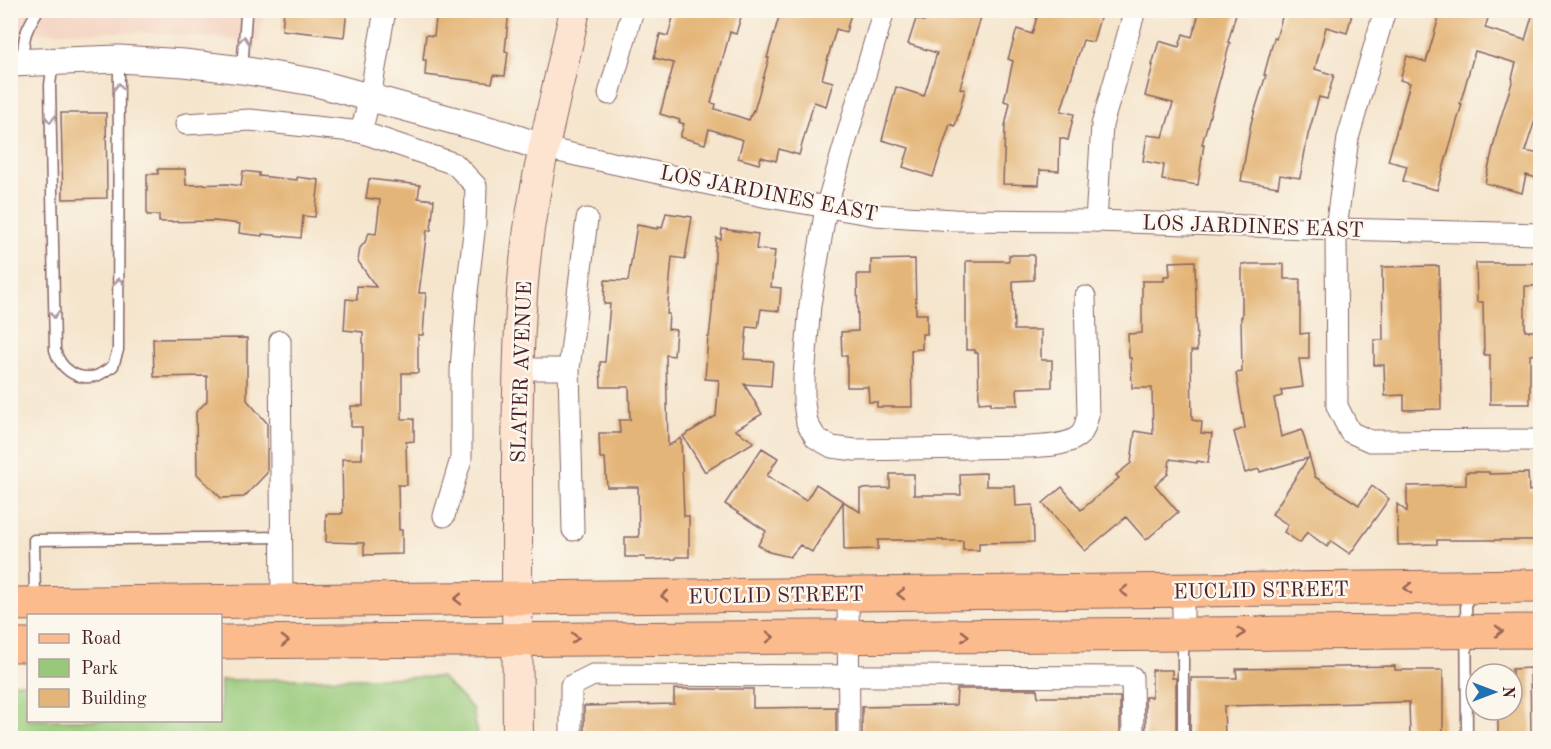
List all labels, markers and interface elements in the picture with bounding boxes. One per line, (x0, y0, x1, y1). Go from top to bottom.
one-way arrow (237, 36, 250, 45)
one-way arrow (113, 83, 125, 92)
one-way arrow (44, 114, 56, 123)
street label: LOS JARDINES EAST (658, 163, 879, 226)
street label: LOS JARDINES EAST (1142, 213, 1364, 242)
one-way arrow (113, 278, 125, 287)
street label: SLATER AVENUE (509, 281, 536, 463)
one-way arrow (48, 309, 60, 318)
street label: EUCLID STREET (1173, 579, 1349, 604)
one-way arrow (1403, 582, 1412, 594)
street label: EUCLID STREET (688, 584, 864, 609)
one-way arrow (1120, 585, 1129, 597)
one-way arrow (896, 588, 905, 600)
one-way arrow (661, 590, 670, 602)
one-way arrow (453, 593, 462, 605)
legend (27, 614, 222, 722)
one-way arrow (1495, 625, 1504, 637)
one-way arrow (1237, 627, 1246, 639)
text: Road (81, 630, 121, 648)
one-way arrow (961, 630, 970, 642)
one-way arrow (766, 631, 775, 643)
one-way arrow (571, 632, 580, 644)
one-way arrow (280, 635, 289, 647)
text: Park (81, 660, 118, 678)
north arrow (1464, 662, 1524, 722)
text: N (1499, 686, 1515, 699)
text: Building (81, 690, 147, 708)

